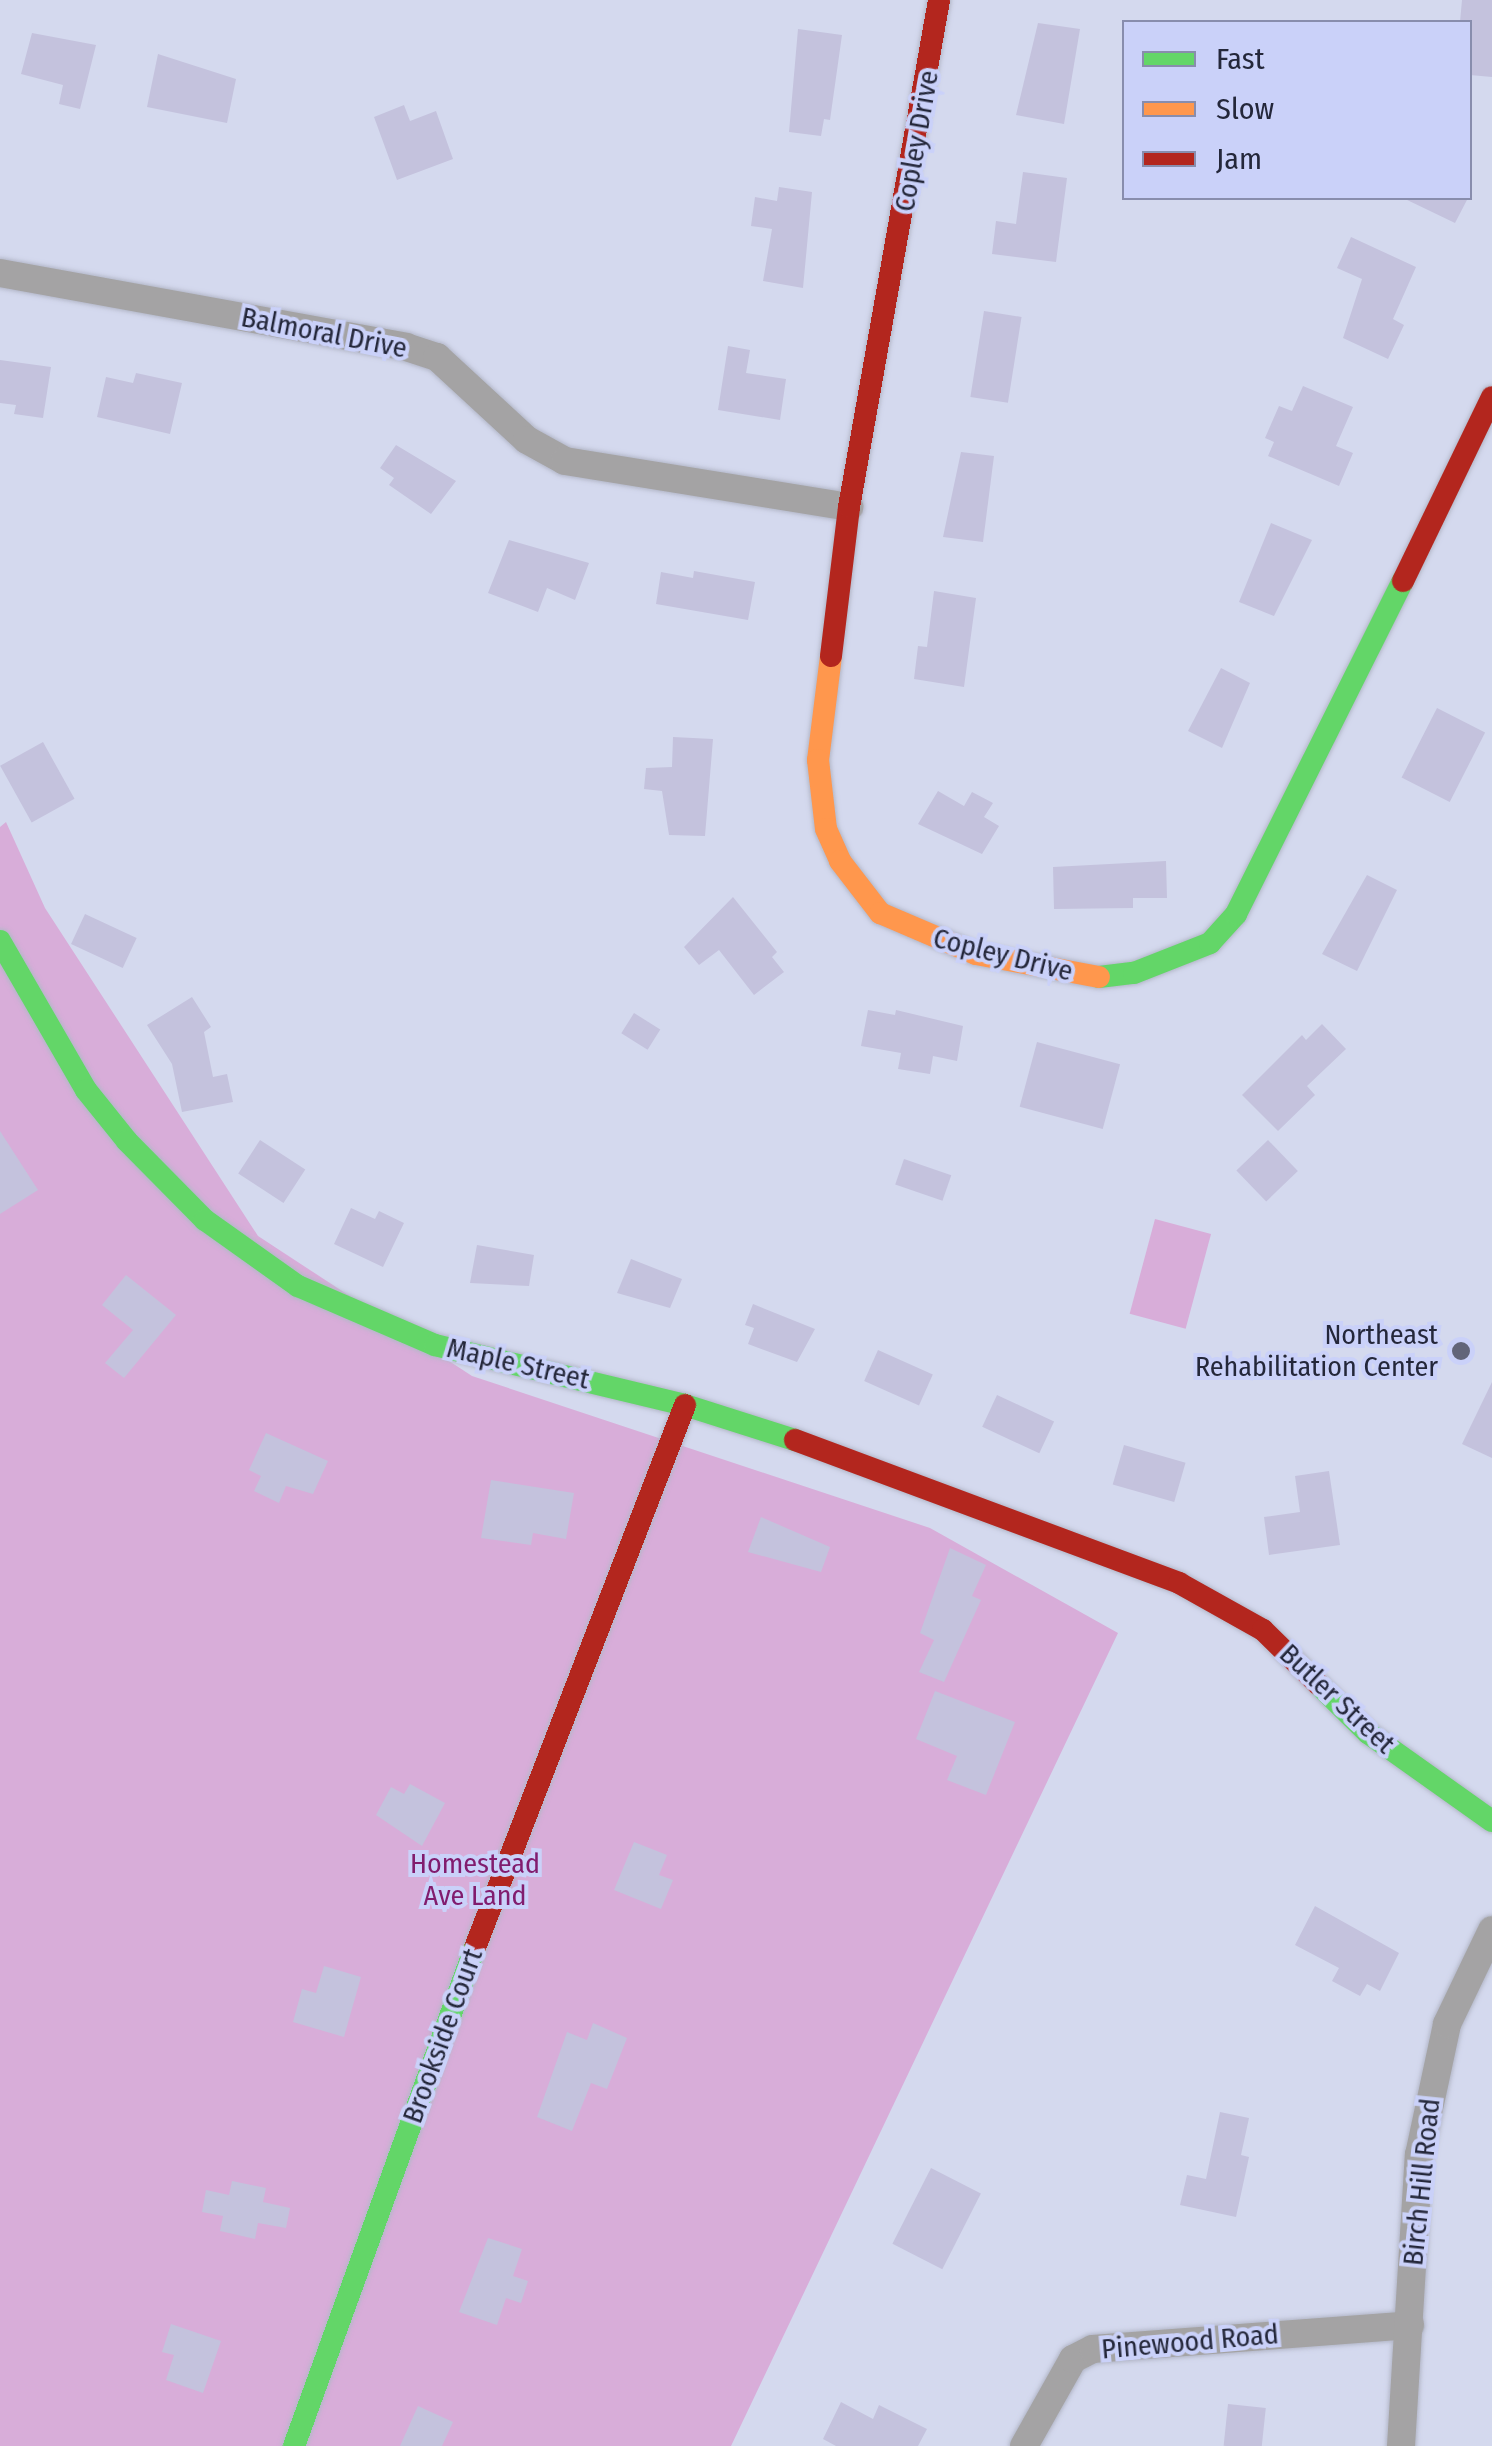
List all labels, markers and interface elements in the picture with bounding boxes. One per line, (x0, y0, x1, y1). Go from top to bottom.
legend (1122, 20, 1472, 200)
text: Fast (1216, 41, 1264, 77)
street label: Copley Drive (888, 68, 946, 214)
text: Slow (1216, 91, 1274, 127)
text: Jam (1216, 141, 1262, 177)
street label: Balmoral Drive (238, 300, 410, 366)
street label: Copley Drive (930, 921, 1076, 989)
place label: Northeast Rehabilitation Center (1195, 1318, 1438, 1384)
street label: Maple Street (444, 1331, 592, 1397)
marker: Northeast Rehabilitation Center (1448, 1338, 1474, 1364)
street label: Butler Street (1272, 1637, 1402, 1761)
park label: Homestead Ave Land (410, 1847, 540, 1913)
street label: Brookside Court (396, 1944, 490, 2128)
street label: Birch Hill Road (1397, 2097, 1447, 2267)
street label: Pinewood Road (1100, 2318, 1280, 2366)

